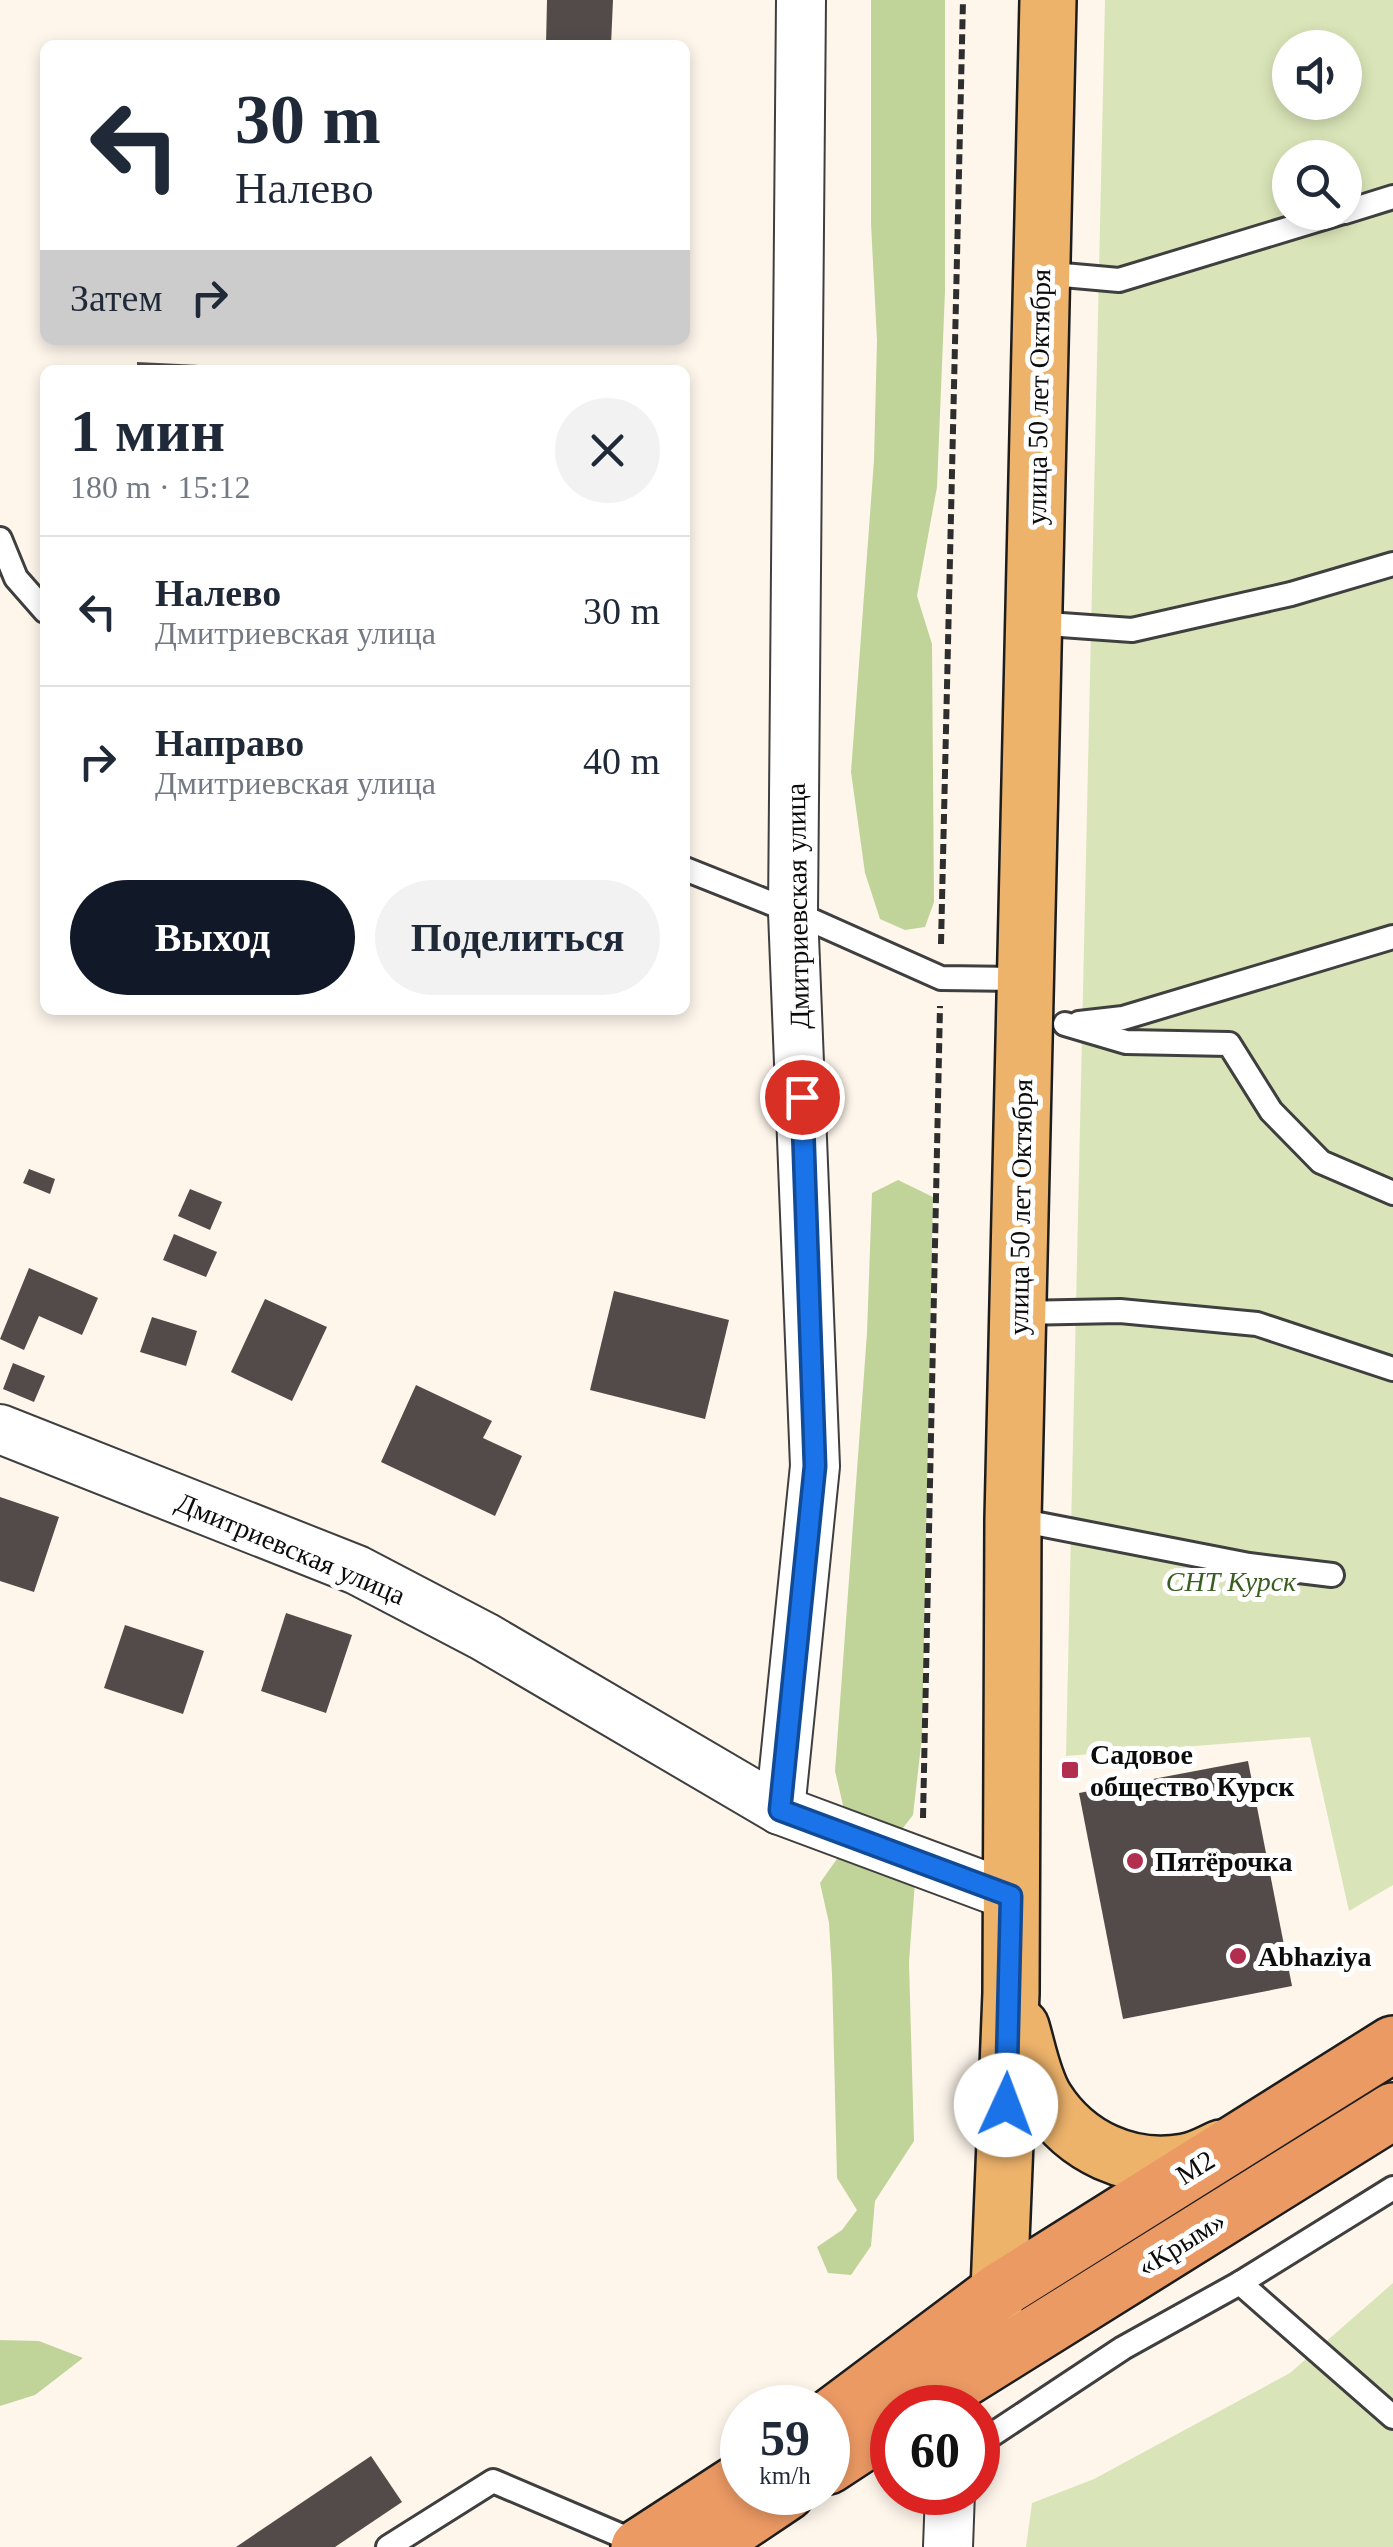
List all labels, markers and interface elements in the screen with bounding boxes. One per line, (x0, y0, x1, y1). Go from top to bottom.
map controls (1272, 30, 1362, 230)
button: sound (1272, 30, 1362, 120)
icon: left (70, 80, 200, 210)
text: 30 m (235, 81, 381, 158)
button: search (1272, 140, 1362, 230)
text: Налево (235, 163, 374, 213)
street label: улица 50 лет Октября (1021, 269, 1056, 525)
icon: right (182, 270, 237, 325)
text: Затем (70, 277, 162, 319)
text: 1 мин (70, 398, 225, 464)
button: close (555, 398, 660, 503)
text: 180 m · 15:12 (70, 469, 250, 505)
text: Налево (155, 572, 281, 614)
icon: left (70, 584, 125, 639)
text: 30 m (583, 590, 660, 632)
text: Дмитриевская улица (155, 615, 436, 651)
text: Направо (155, 722, 304, 764)
icon: right (70, 734, 125, 789)
text: 40 m (583, 740, 660, 782)
text: Дмитриевская улица (155, 765, 436, 801)
street label: Дмитриевская улица (780, 782, 815, 1029)
button: Выход (70, 880, 355, 995)
button: Поделиться (375, 880, 660, 995)
pin (760, 1055, 845, 1140)
icon: arrive (775, 1070, 830, 1125)
street label: улица 50 лет Октября (1003, 1079, 1038, 1335)
street label: Дмитриевская улица (172, 1486, 411, 1611)
park label: СНТ Курск (1166, 1566, 1297, 1597)
place label: Садовое общество Курск (1090, 1739, 1295, 1802)
marker: Садовое общество Курск (1059, 1759, 1081, 1781)
place label: Пятёрочка (1155, 1846, 1292, 1877)
marker: Пятёрочка (1124, 1850, 1146, 1872)
place label: Abhaziya (1258, 1941, 1372, 1972)
marker: Abhaziya (1227, 1945, 1249, 1967)
position arrow (954, 2053, 1058, 2157)
street label: М2 (1171, 2144, 1220, 2191)
street label: «Крым» (1132, 2205, 1231, 2282)
speed limit sign: 60 (870, 2385, 1000, 2515)
text: 59 (760, 2410, 810, 2466)
text: km/h (759, 2462, 811, 2489)

